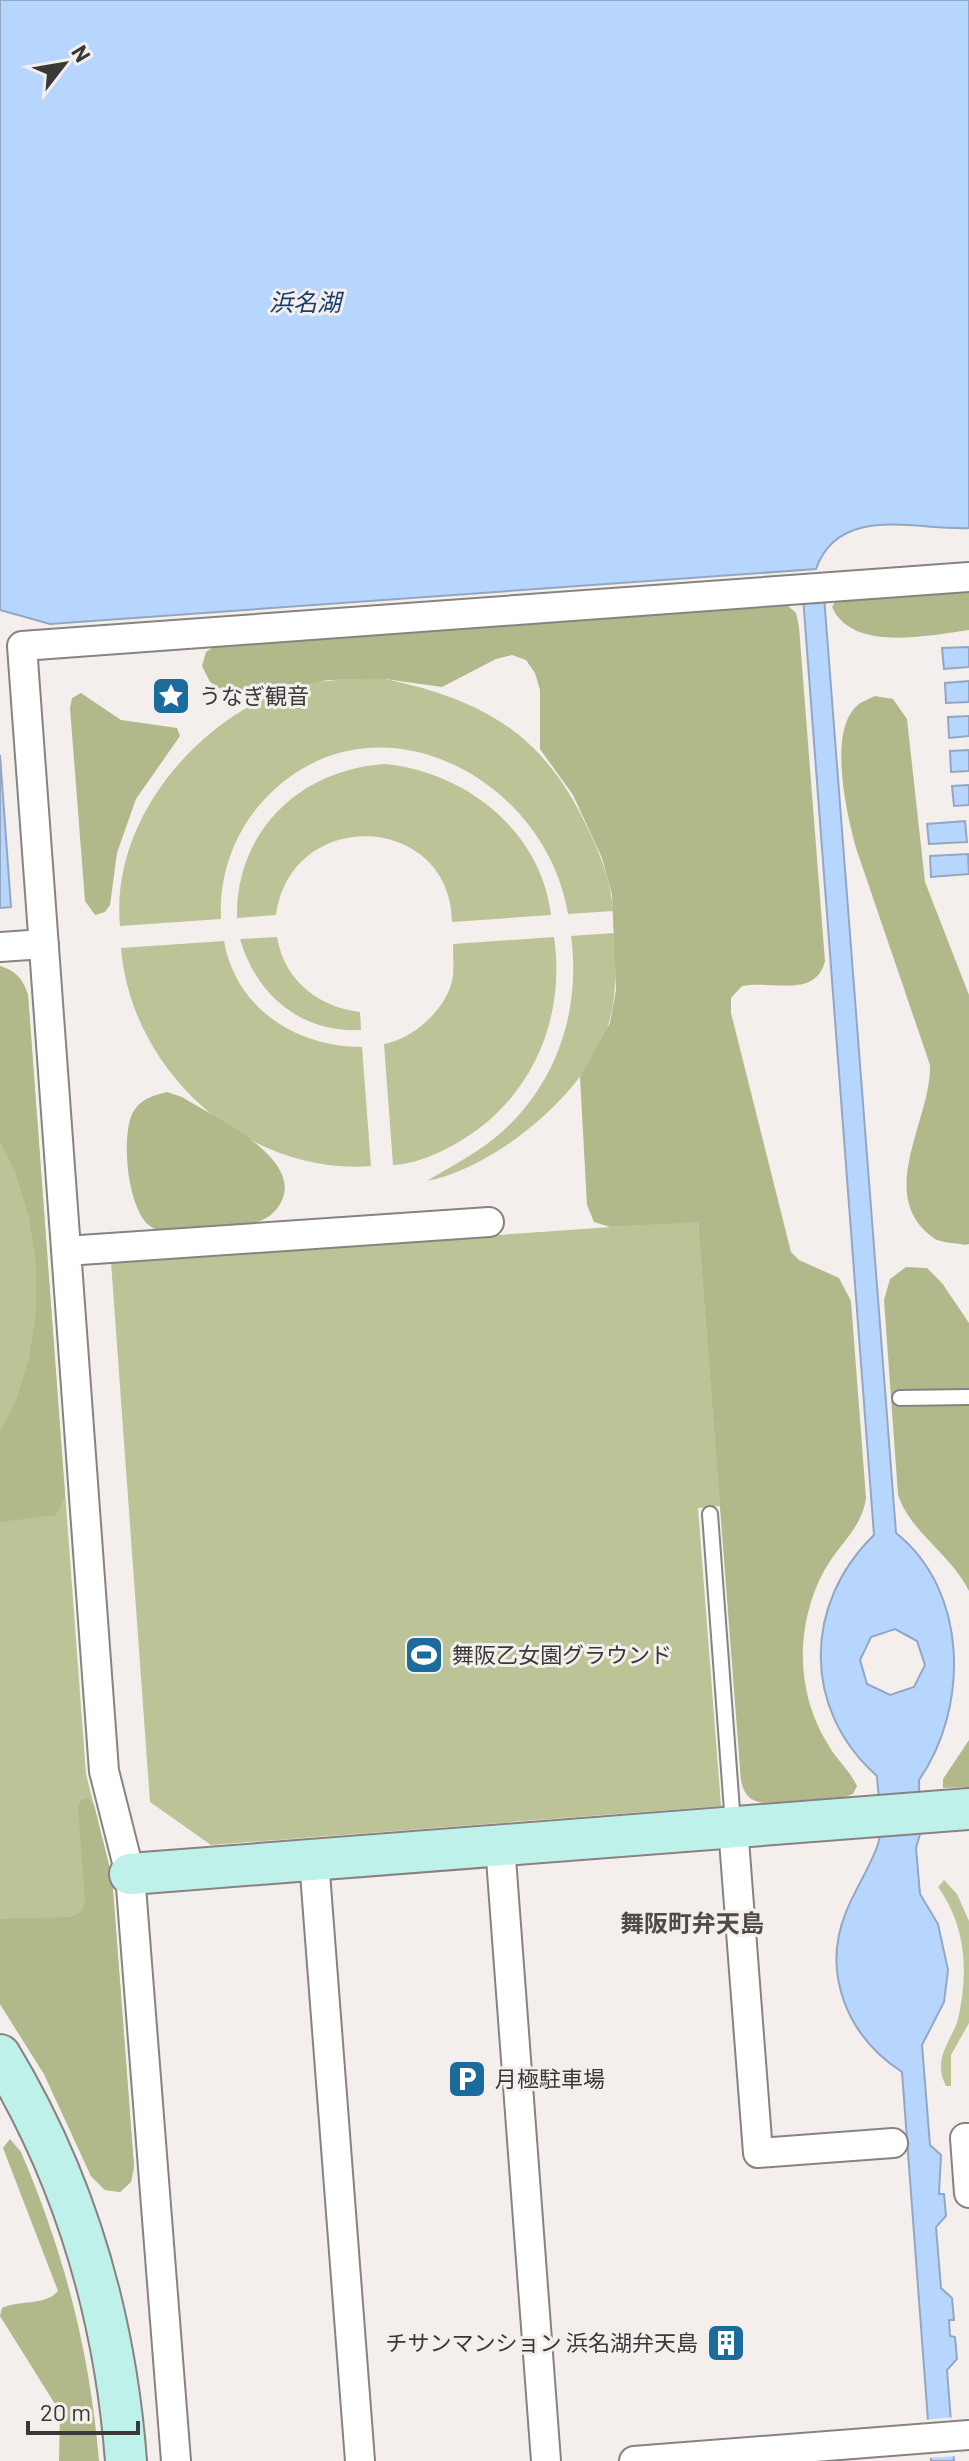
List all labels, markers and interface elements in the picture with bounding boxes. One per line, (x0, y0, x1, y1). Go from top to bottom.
north arrow (24, 24, 104, 104)
text: N (67, 40, 97, 66)
water label: 浜名湖 (269, 287, 345, 316)
place icon: うなぎ観音 (150, 675, 192, 717)
place label: うなぎ観音 (199, 682, 309, 708)
sports icon: 舞阪乙女園グラウンド (403, 1634, 445, 1676)
place label: 舞阪乙女園グラウンド (452, 1641, 672, 1667)
district label: 舞阪町弁天島 (620, 1908, 764, 1937)
parking icon: 月極駐車場 (446, 2058, 488, 2100)
place label: 月極駐車場 (495, 2065, 605, 2091)
building icon: チサンマンション 浜名湖弁天島 (705, 2322, 747, 2364)
place label: チサンマンション 浜名湖弁天島 (386, 2329, 698, 2355)
scale bar (28, 2385, 138, 2435)
text: 20 m (40, 2397, 91, 2426)

